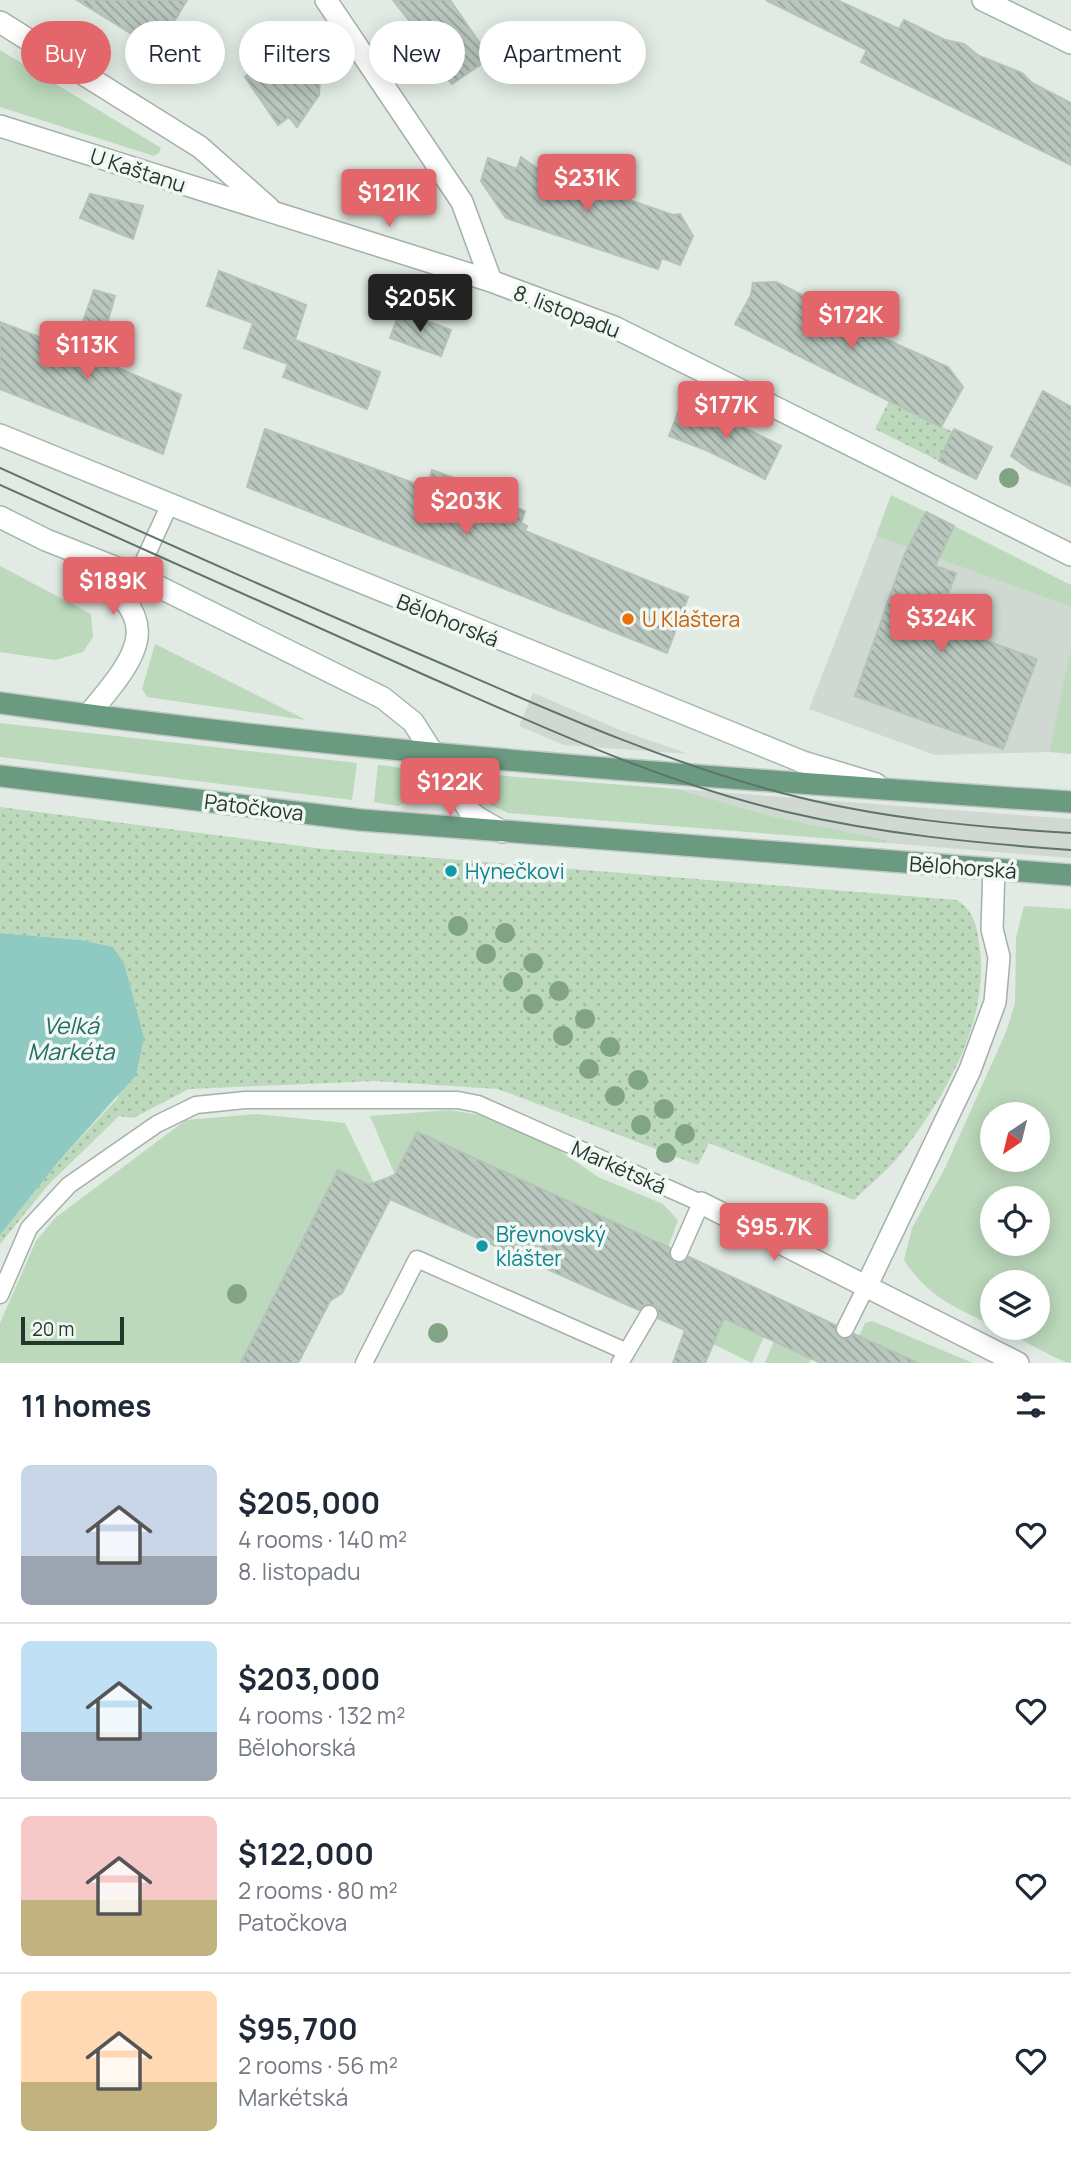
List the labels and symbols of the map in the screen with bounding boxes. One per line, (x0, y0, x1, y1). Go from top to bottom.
street label: U Kaštanu (87, 141, 189, 199)
pin: $231K (538, 154, 636, 214)
pin: $121K (340, 170, 438, 229)
pin: $205K (371, 274, 469, 334)
street label: 8. listopadu (510, 278, 624, 344)
pin: $172K (802, 292, 900, 351)
pin: $113K (38, 322, 136, 381)
pin: $177K (677, 382, 775, 441)
pin: $203K (417, 477, 515, 537)
pin: $189K (64, 558, 162, 617)
street label: Bělohorská (393, 587, 503, 653)
pin: $324K (892, 594, 990, 654)
place label: U Kláštera (642, 605, 740, 633)
marker: U Kláštera (620, 611, 636, 627)
pin: $122K (401, 758, 499, 818)
street label: Patočkova (203, 787, 305, 827)
street label: Bělohorská (908, 849, 1018, 885)
place label: Hynečkovi (465, 857, 565, 885)
marker: Hynečkovi (443, 863, 459, 879)
water label: Velká Markéta (28, 1009, 116, 1067)
north arrow (980, 1102, 1050, 1172)
street label: Markétská (567, 1134, 671, 1200)
pin: $95.7K (717, 1204, 831, 1263)
place label: Břevnovský klášter (496, 1220, 606, 1272)
marker: Břevnovský klášter (474, 1238, 490, 1254)
scale bar (21, 1314, 124, 1346)

